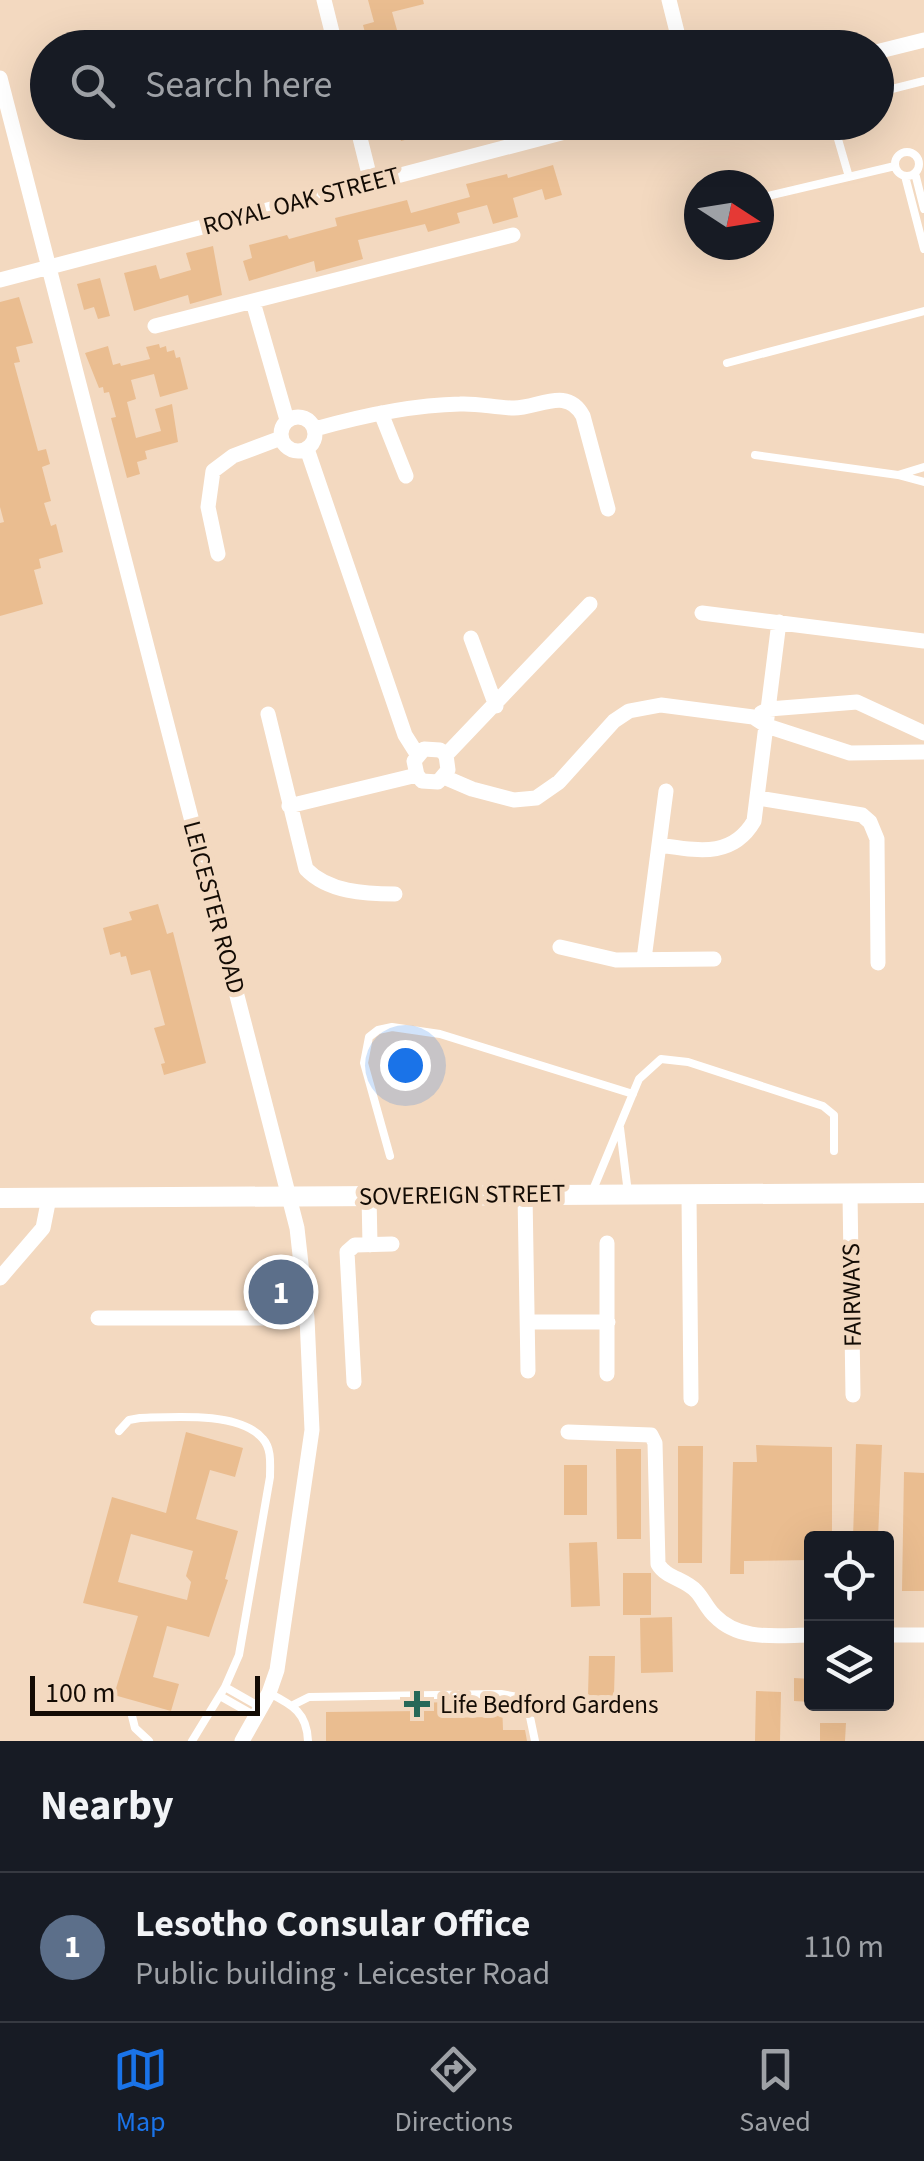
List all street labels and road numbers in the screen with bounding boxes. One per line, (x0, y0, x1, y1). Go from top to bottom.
street label: ROYAL OAK STREET (199, 157, 404, 245)
street label: LEICESTER ROAD (174, 817, 254, 998)
street label: SOVEREIGN STREET (358, 1175, 566, 1215)
street label: FAIRWAYS (833, 1243, 871, 1347)

